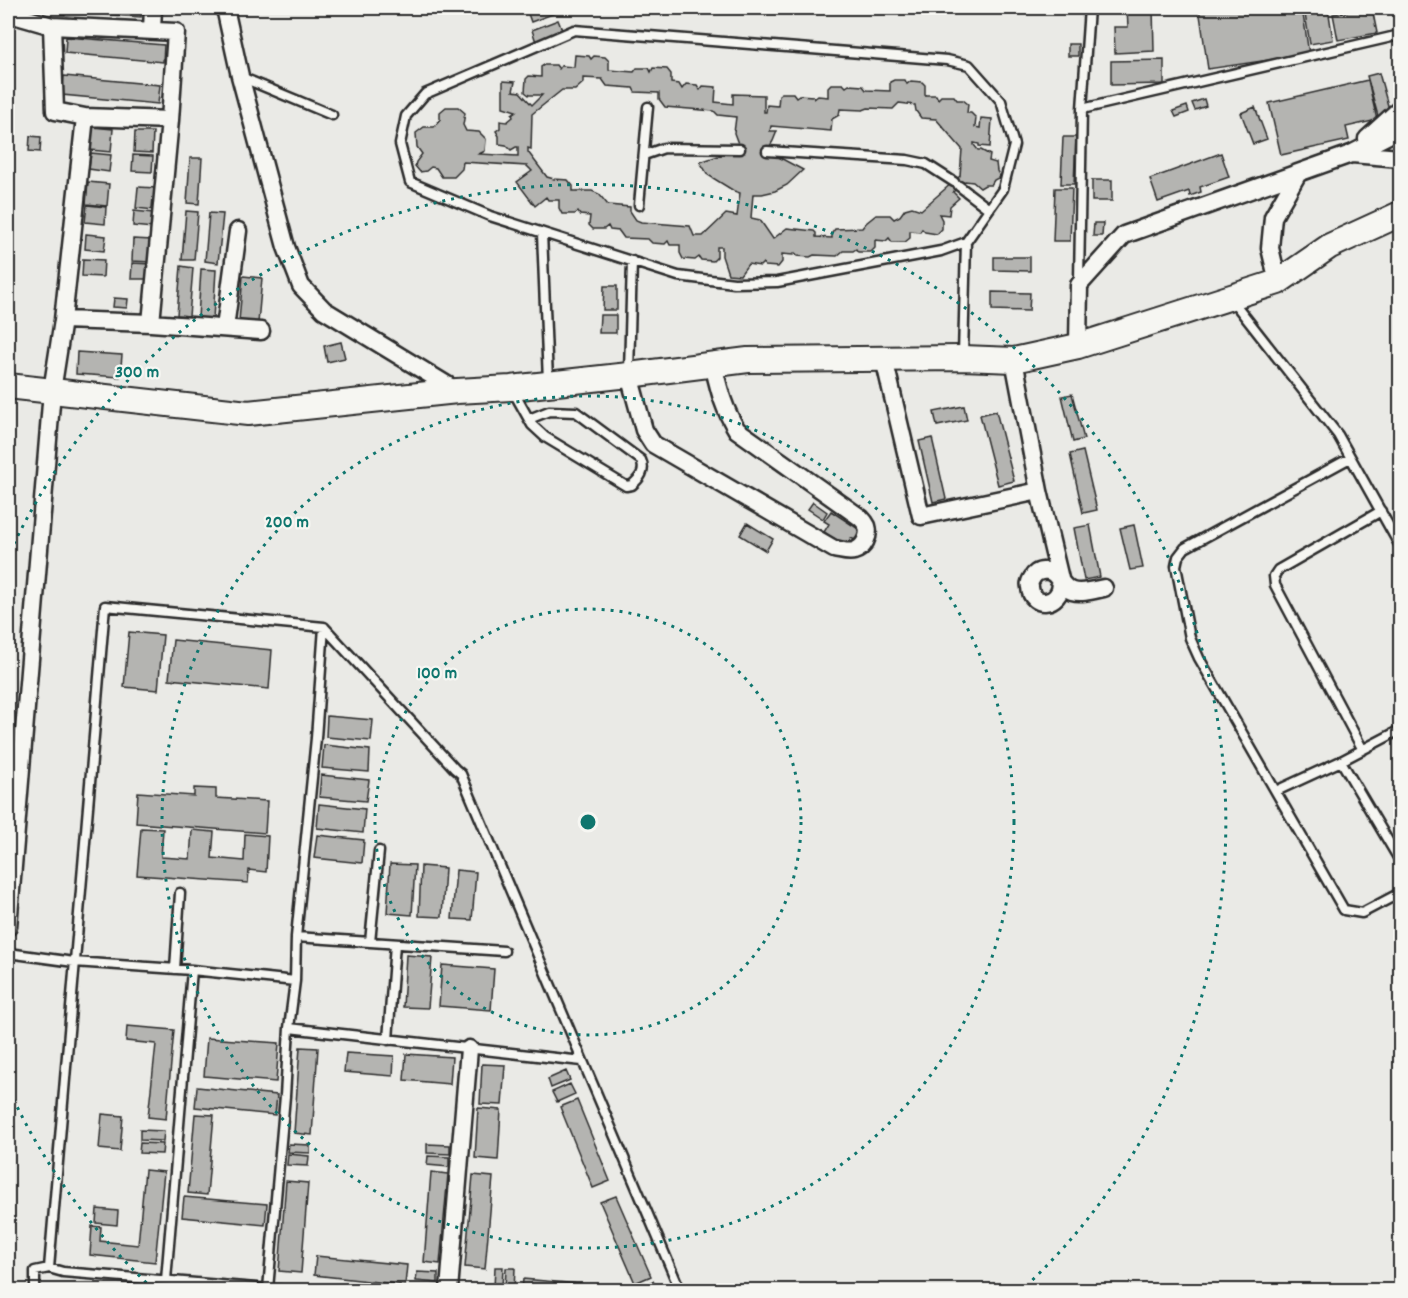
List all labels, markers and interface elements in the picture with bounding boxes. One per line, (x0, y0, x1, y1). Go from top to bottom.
text: 300 m (115, 361, 159, 386)
text: 200 m (265, 511, 309, 536)
text: 100 m (417, 662, 457, 687)
centre of rings (578, 812, 598, 832)

